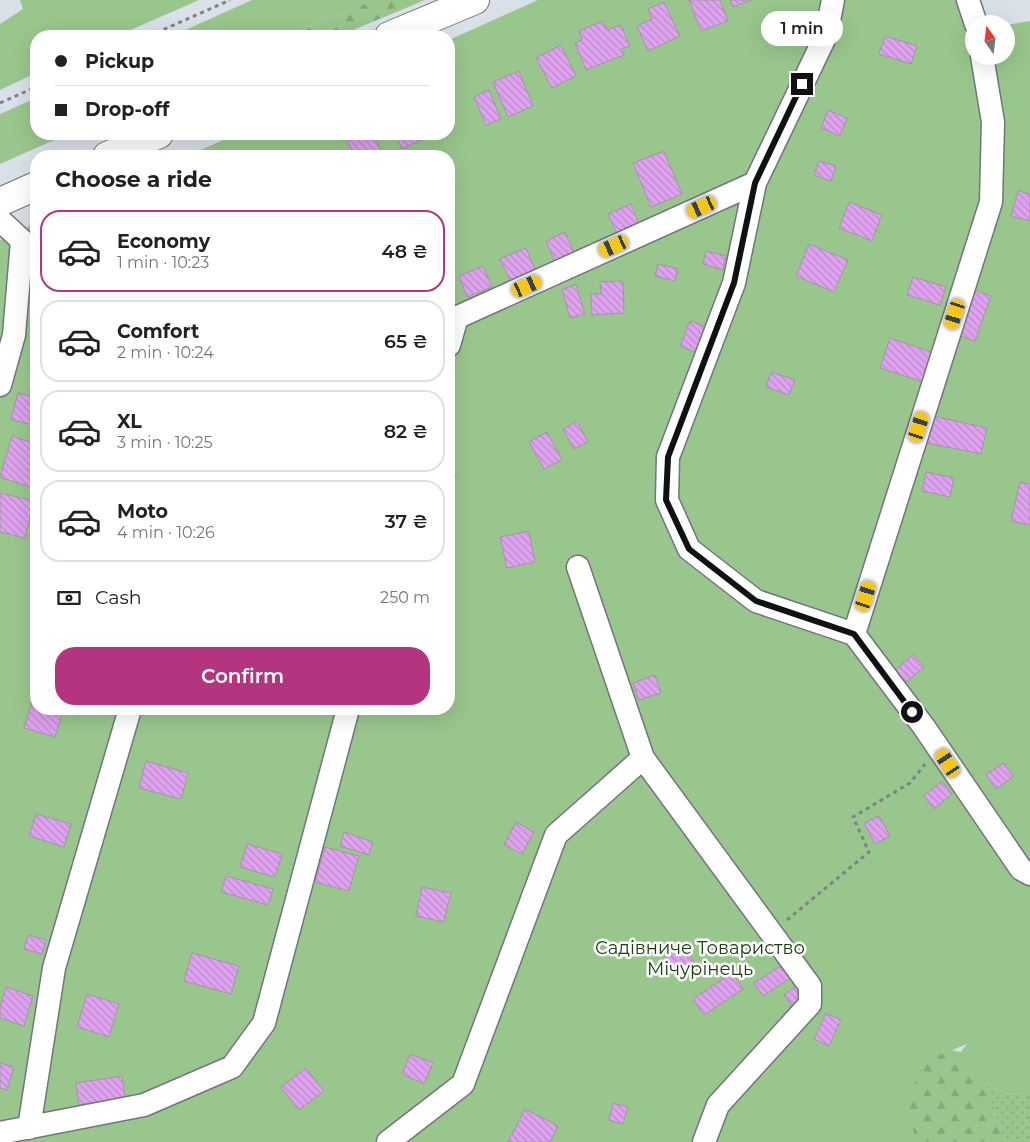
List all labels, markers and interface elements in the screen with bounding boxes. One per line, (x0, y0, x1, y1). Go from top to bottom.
callout: 1 min (761, 12, 843, 46)
north arrow (965, 15, 1015, 65)
map controls (965, 15, 1015, 65)
text: 1 min (781, 19, 823, 38)
text: Pickup (85, 50, 154, 73)
route end (791, 73, 813, 95)
text: Drop-off (85, 98, 169, 121)
text: Choose a ride (55, 166, 212, 193)
car (685, 194, 718, 220)
icon: car (57, 229, 102, 274)
text: Economy (117, 230, 210, 253)
car (597, 233, 630, 259)
text: 48 ₴ (382, 240, 428, 263)
text: 1 min · 10:23 (117, 253, 209, 272)
car (510, 273, 543, 299)
car (943, 297, 966, 331)
icon: car (57, 319, 102, 364)
text: Comfort (117, 320, 199, 343)
text: 65 ₴ (384, 330, 428, 353)
text: 2 min · 10:24 (117, 343, 214, 362)
icon: car (57, 409, 102, 454)
text: XL (117, 410, 142, 433)
car (907, 410, 930, 444)
text: 82 ₴ (384, 420, 428, 443)
text: 3 min · 10:25 (117, 433, 213, 452)
icon: car (57, 499, 102, 544)
text: Moto (117, 500, 168, 523)
text: 37 ₴ (385, 510, 428, 533)
text: 4 min · 10:26 (117, 523, 215, 542)
car (854, 579, 877, 613)
icon: cash (55, 584, 83, 612)
text: Cash (95, 586, 142, 609)
text: 250 m (380, 588, 430, 607)
button: Confirm (55, 647, 430, 705)
route start (901, 701, 923, 723)
car (933, 746, 962, 780)
park label: Садівниче Товариство Мічурінець (595, 937, 805, 980)

